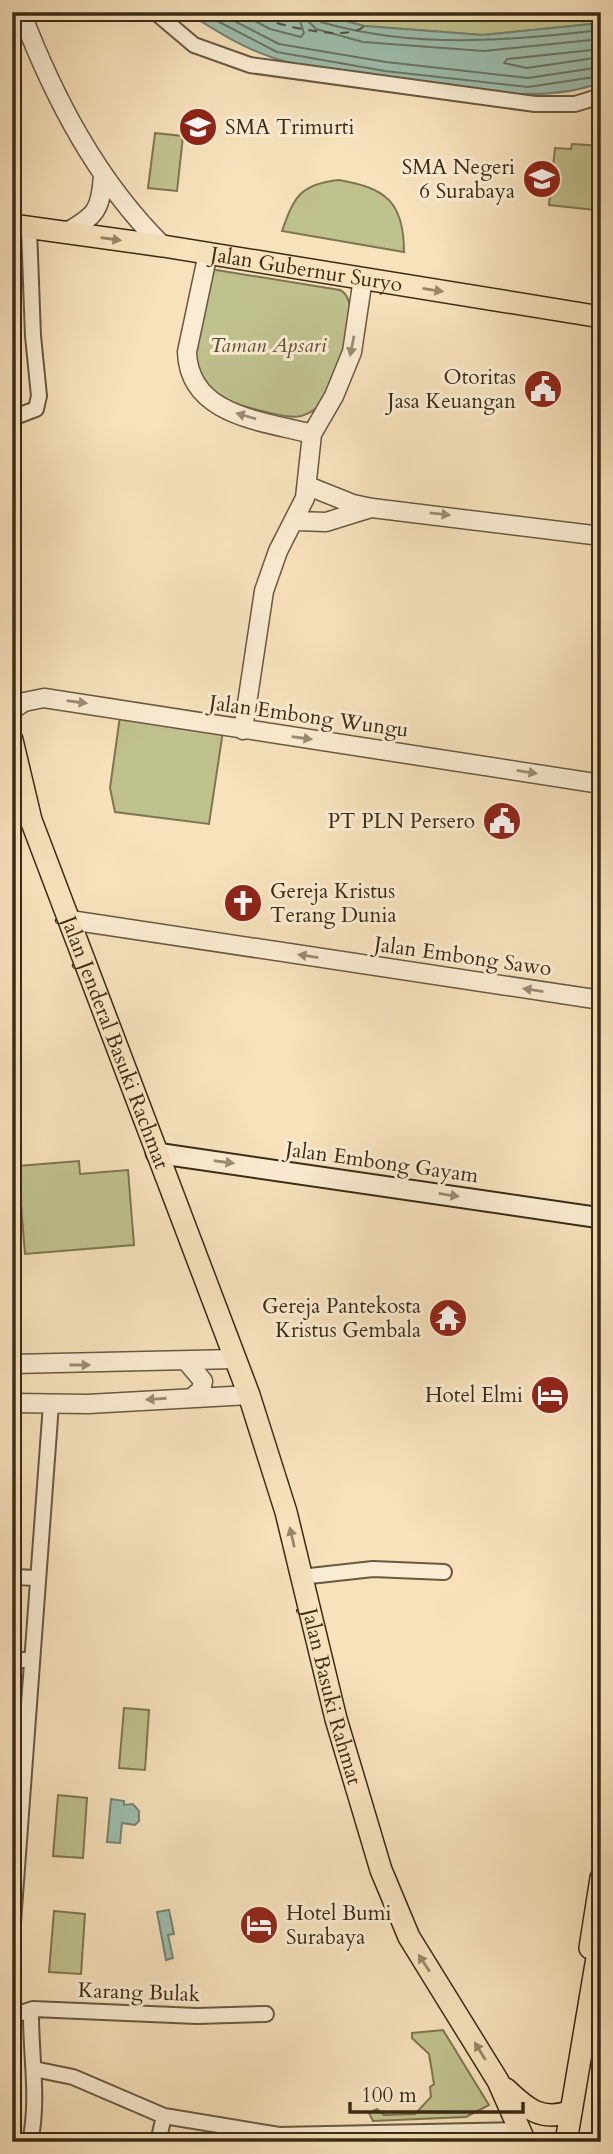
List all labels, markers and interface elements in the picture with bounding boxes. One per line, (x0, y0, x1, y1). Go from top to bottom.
school or university icon: SMA Trimurti (177, 106, 219, 148)
place label: SMA Trimurti (225, 113, 354, 142)
place label: SMA Negeri 6 Surabaya (402, 153, 515, 206)
school or university icon: SMA Negeri 6 Surabaya (521, 158, 563, 200)
one-way arrow (100, 234, 122, 245)
street label: Jalan Gubernur Suryo (206, 239, 405, 300)
one-way arrow (422, 285, 444, 296)
park label: Taman Apsari (210, 331, 327, 360)
one-way arrow (347, 335, 358, 357)
place label: Otoritas Jasa Keuangan (385, 363, 516, 416)
public building icon: Otoritas Jasa Keuangan (522, 368, 564, 410)
one-way arrow (235, 410, 257, 421)
one-way arrow (429, 509, 451, 520)
street label: Jalan Embong Wungu (205, 688, 410, 745)
one-way arrow (66, 697, 88, 708)
one-way arrow (291, 733, 313, 744)
one-way arrow (516, 767, 538, 778)
public building icon: PT PLN Persero (481, 800, 523, 842)
place label: PT PLN Persero (328, 807, 475, 836)
place label: Gereja Kristus Terang Dunia (270, 877, 397, 930)
church icon: Gereja Kristus Terang Dunia (222, 882, 264, 924)
street label: Jalan Jenderal Basuki Rachmat (53, 909, 176, 1173)
street label: Jalan Embong Sawo (369, 929, 553, 983)
one-way arrow (297, 950, 319, 961)
one-way arrow (522, 984, 544, 995)
street label: Jalan Embong Gayam (281, 1134, 480, 1190)
one-way arrow (213, 1157, 235, 1168)
one-way arrow (438, 1190, 460, 1201)
place label: Gereja Pantekosta Kristus Gembala (262, 1292, 421, 1345)
temple icon: Gereja Pantekosta Kristus Gembala (427, 1297, 469, 1339)
one-way arrow (70, 1359, 92, 1371)
hotel icon: Hotel Elmi (529, 1374, 571, 1416)
place label: Hotel Elmi (425, 1381, 523, 1410)
one-way arrow (145, 1394, 167, 1405)
one-way arrow (286, 1526, 297, 1548)
street label: Jalan Basuki Rahmat (294, 1602, 369, 1789)
place label: Hotel Bumi Surabaya (286, 1899, 392, 1952)
hotel icon: Hotel Bumi Surabaya (238, 1904, 280, 1946)
one-way arrow (418, 1954, 431, 1973)
street label: Karang Bulak (77, 1976, 201, 2009)
one-way arrow (474, 2041, 486, 2060)
scale bar (350, 2070, 524, 2114)
text: 100 m (361, 2081, 417, 2110)

